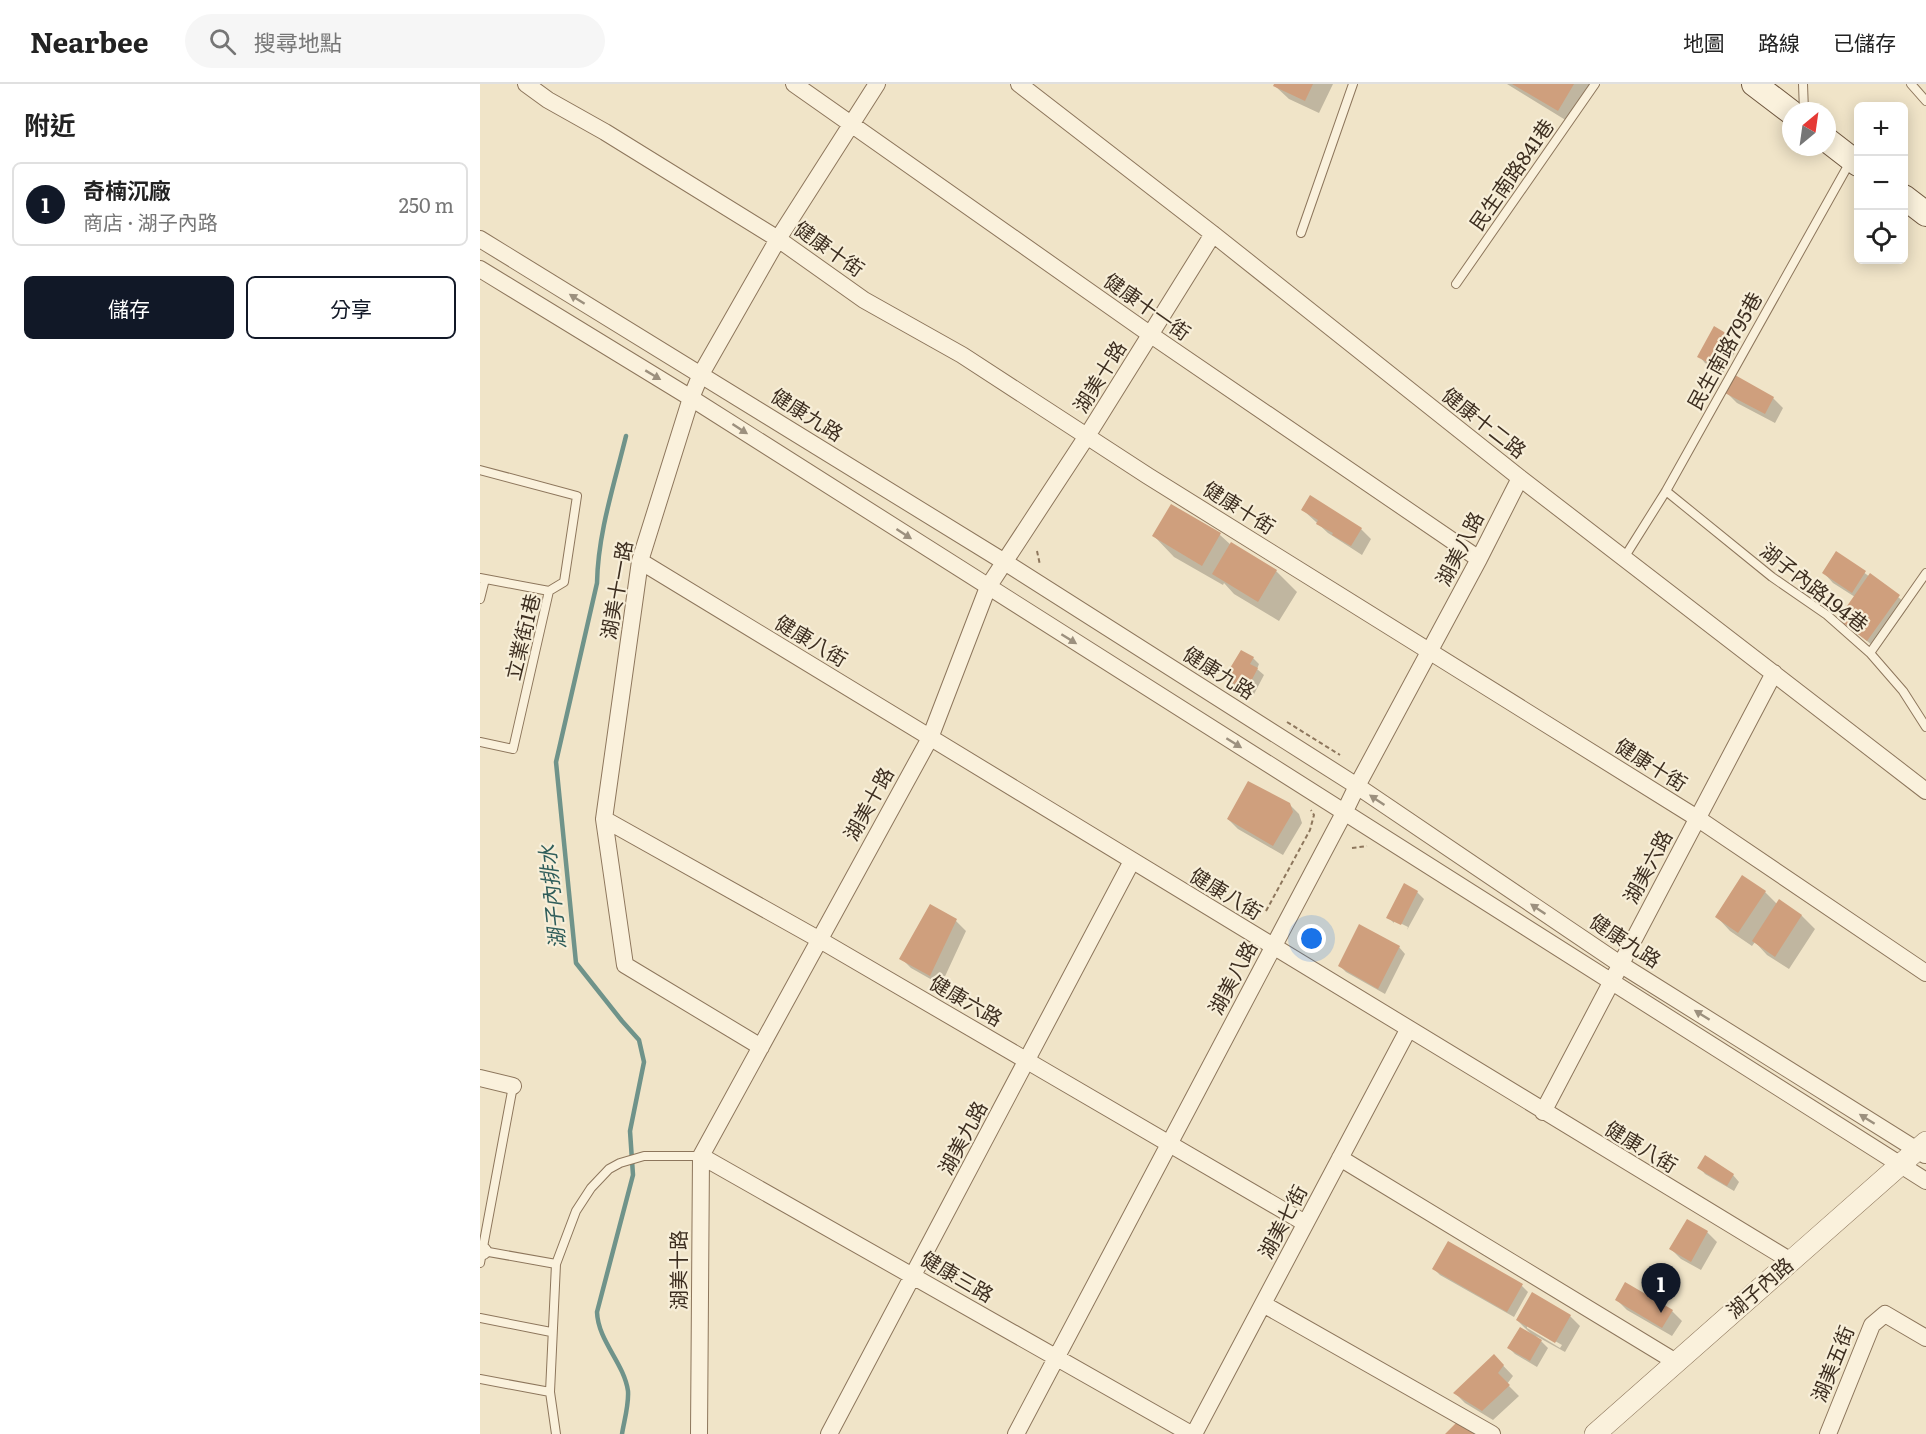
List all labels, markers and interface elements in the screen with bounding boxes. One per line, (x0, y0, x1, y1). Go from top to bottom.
search box (185, 14, 605, 68)
text: Nearbee (30, 20, 149, 62)
icon: search (206, 25, 239, 58)
text: 搜尋地點 (254, 25, 342, 58)
text: 地圖 (1683, 26, 1725, 57)
text: 路線 (1758, 26, 1800, 57)
text: 已儲存 (1833, 26, 1896, 57)
north arrow (1782, 102, 1836, 156)
map controls (1854, 102, 1908, 264)
button: + (1854, 102, 1908, 156)
text: 附近 (24, 104, 76, 143)
street label: 民生南路841巷 (1461, 112, 1560, 236)
button: − (1854, 156, 1908, 210)
text: 奇楠沉廠 (83, 173, 171, 206)
text: 1 (41, 189, 50, 219)
text: 250 m (399, 189, 454, 219)
text: 商店 · 湖子內路 (83, 206, 218, 236)
button: locate (1854, 210, 1908, 264)
street label: 健康十街 (789, 212, 872, 283)
street label: 健康十一街 (1099, 264, 1198, 346)
button: 儲存 (24, 276, 234, 339)
button: 分享 (246, 276, 456, 339)
street label: 民生南路795巷 (1678, 286, 1768, 414)
one-way arrow (568, 293, 585, 304)
street label: 湖美十路 (1064, 334, 1132, 418)
one-way arrow (645, 370, 661, 381)
street label: 健康九路 (766, 379, 850, 447)
street label: 健康十二路 (1437, 379, 1534, 464)
one-way arrow (732, 424, 748, 435)
street label: 健康十街 (1198, 472, 1282, 540)
street label: 湖美八路 (1427, 506, 1490, 591)
one-way arrow (896, 529, 912, 540)
street label: 湖子內路194巷 (1755, 535, 1876, 638)
street label: 湖美十一路 (592, 538, 638, 641)
street label: 立業街1巷 (496, 590, 546, 683)
street label: 健康八街 (770, 606, 854, 673)
one-way arrow (1061, 633, 1077, 644)
street label: 健康九路 (1178, 637, 1262, 705)
street label: 健康十街 (1610, 729, 1694, 797)
one-way arrow (1225, 737, 1241, 749)
street label: 湖美十路 (835, 761, 900, 845)
one-way arrow (1369, 795, 1385, 806)
street label: 湖美六路 (1614, 824, 1678, 908)
water label: 湖子內排水 (530, 842, 571, 951)
street label: 健康八街 (1185, 859, 1269, 926)
one-way arrow (1531, 903, 1547, 915)
street label: 健康九路 (1584, 905, 1668, 974)
your location (1297, 924, 1326, 953)
street label: 湖美八路 (1199, 935, 1263, 1019)
street label: 健康六路 (925, 966, 1009, 1032)
one-way arrow (1694, 1010, 1710, 1021)
street label: 湖美九路 (929, 1095, 993, 1179)
street label: 健康八街 (1600, 1112, 1684, 1179)
one-way arrow (1859, 1114, 1875, 1125)
street label: 湖美七街 (1249, 1179, 1313, 1263)
street label: 湖美十路 (662, 1230, 692, 1310)
street label: 健康三路 (916, 1242, 1000, 1308)
street label: 湖子內路 (1719, 1249, 1799, 1324)
pin: 1 (1642, 1264, 1680, 1313)
street label: 湖美五街 (1802, 1321, 1860, 1406)

